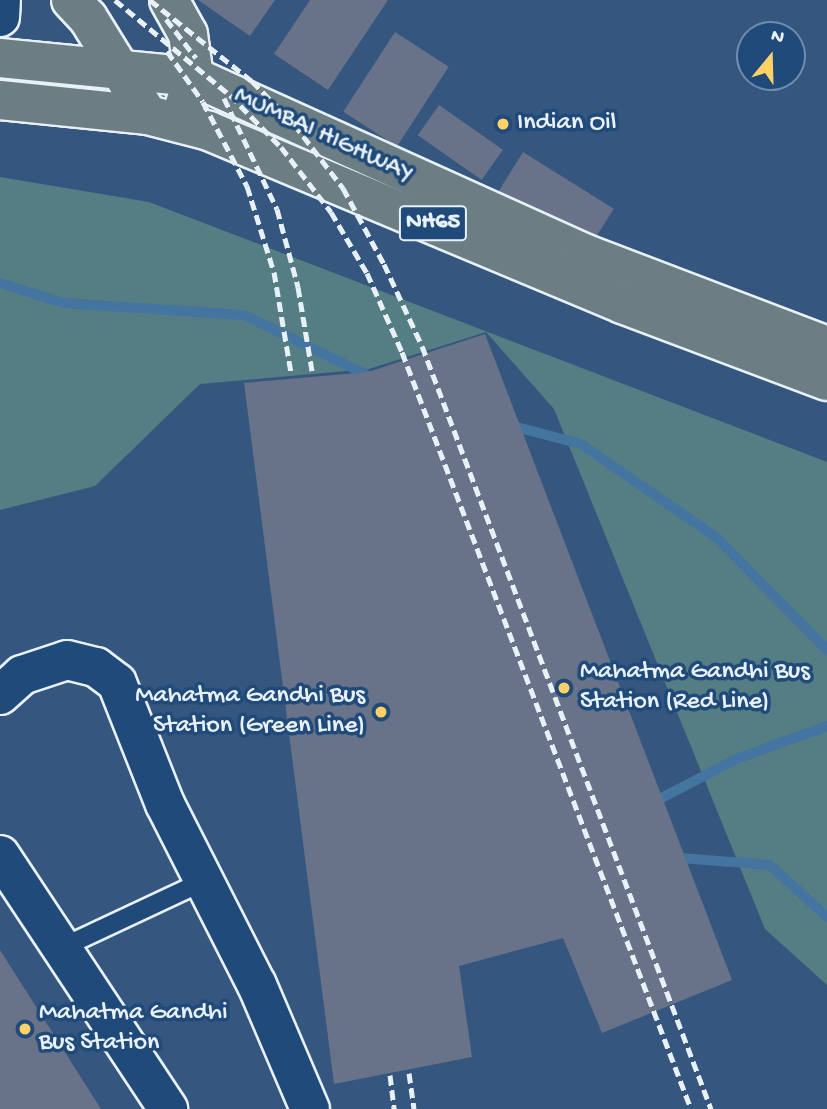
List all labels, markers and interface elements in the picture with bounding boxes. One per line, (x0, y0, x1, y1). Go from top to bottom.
north arrow (736, 21, 806, 91)
text: N (768, 25, 787, 50)
street label: MUMBAI HIGHWAY (229, 81, 417, 191)
place label: Indian Oil (517, 108, 616, 140)
marker: Indian Oil (495, 116, 511, 132)
road number: NH65 (398, 202, 468, 244)
place label: Mahatma Gandhi Bus Station (Red Line) (580, 657, 810, 718)
marker: Mahatma Gandhi Bus Station (Red Line) (554, 678, 574, 698)
place label: Mahatma Gandhi Bus Station (Green Line) (135, 681, 365, 742)
marker: Mahatma Gandhi Bus Station (Green Line) (371, 702, 391, 722)
place label: Mahatma Gandhi Bus Station (39, 998, 228, 1060)
marker: Mahatma Gandhi Bus Station (17, 1021, 33, 1037)

